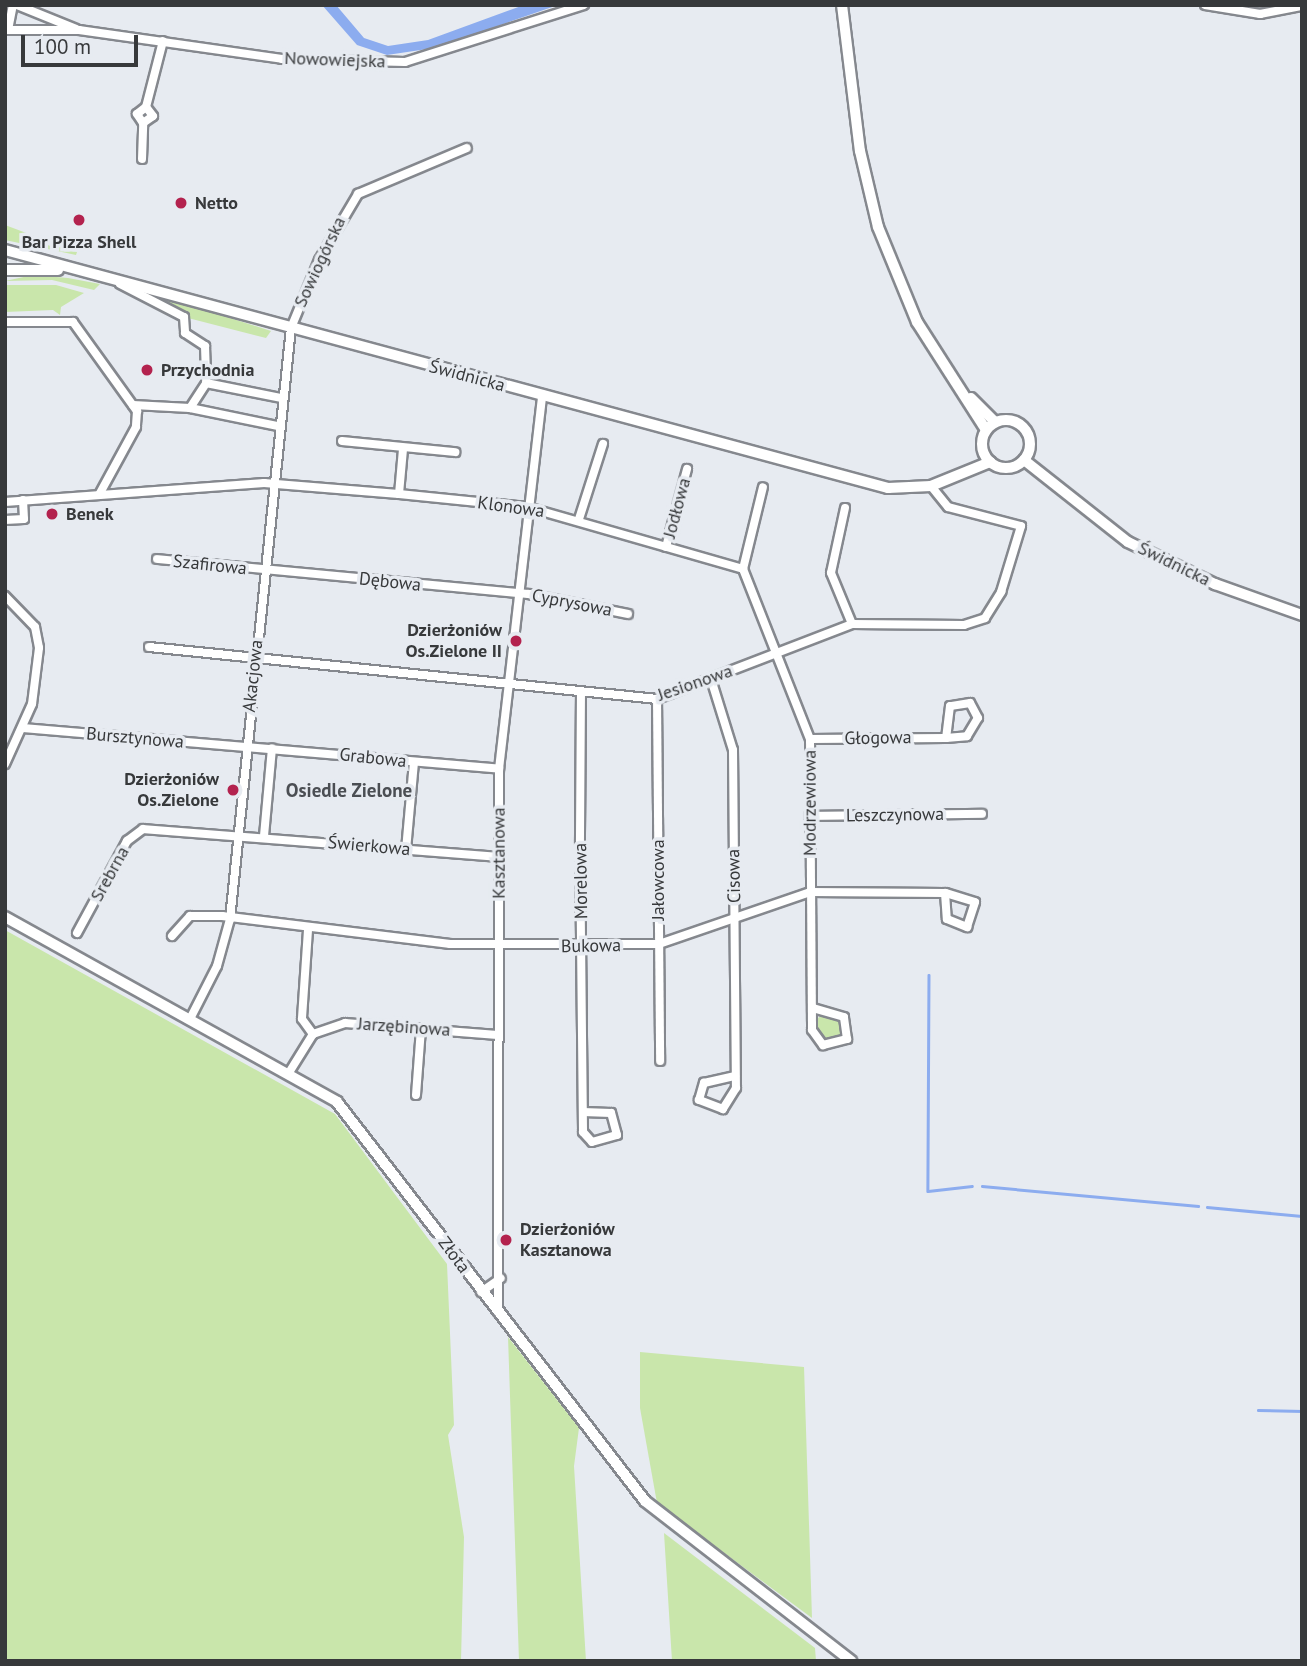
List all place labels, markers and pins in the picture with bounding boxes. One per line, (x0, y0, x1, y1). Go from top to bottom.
place label: Netto (195, 192, 238, 214)
marker: Netto (173, 195, 189, 211)
marker: Bar Pizza Shell (71, 212, 87, 228)
place label: Bar Pizza Shell (22, 231, 136, 253)
place label: Przychodnia (161, 359, 254, 381)
marker: Przychodnia (139, 362, 155, 378)
place label: Benek (66, 503, 114, 525)
marker: Benek (44, 506, 60, 522)
place label: Dzierżoniów Os.Zielone II (406, 620, 502, 662)
marker: Dzierżoniów Os.Zielone II (508, 633, 524, 649)
place label: Dzierżoniów Os.Zielone (124, 769, 219, 812)
marker: Dzierżoniów Os.Zielone (225, 782, 241, 798)
place label: Dzierżoniów Kasztanowa (520, 1219, 615, 1262)
marker: Dzierżoniów Kasztanowa (498, 1232, 514, 1248)

